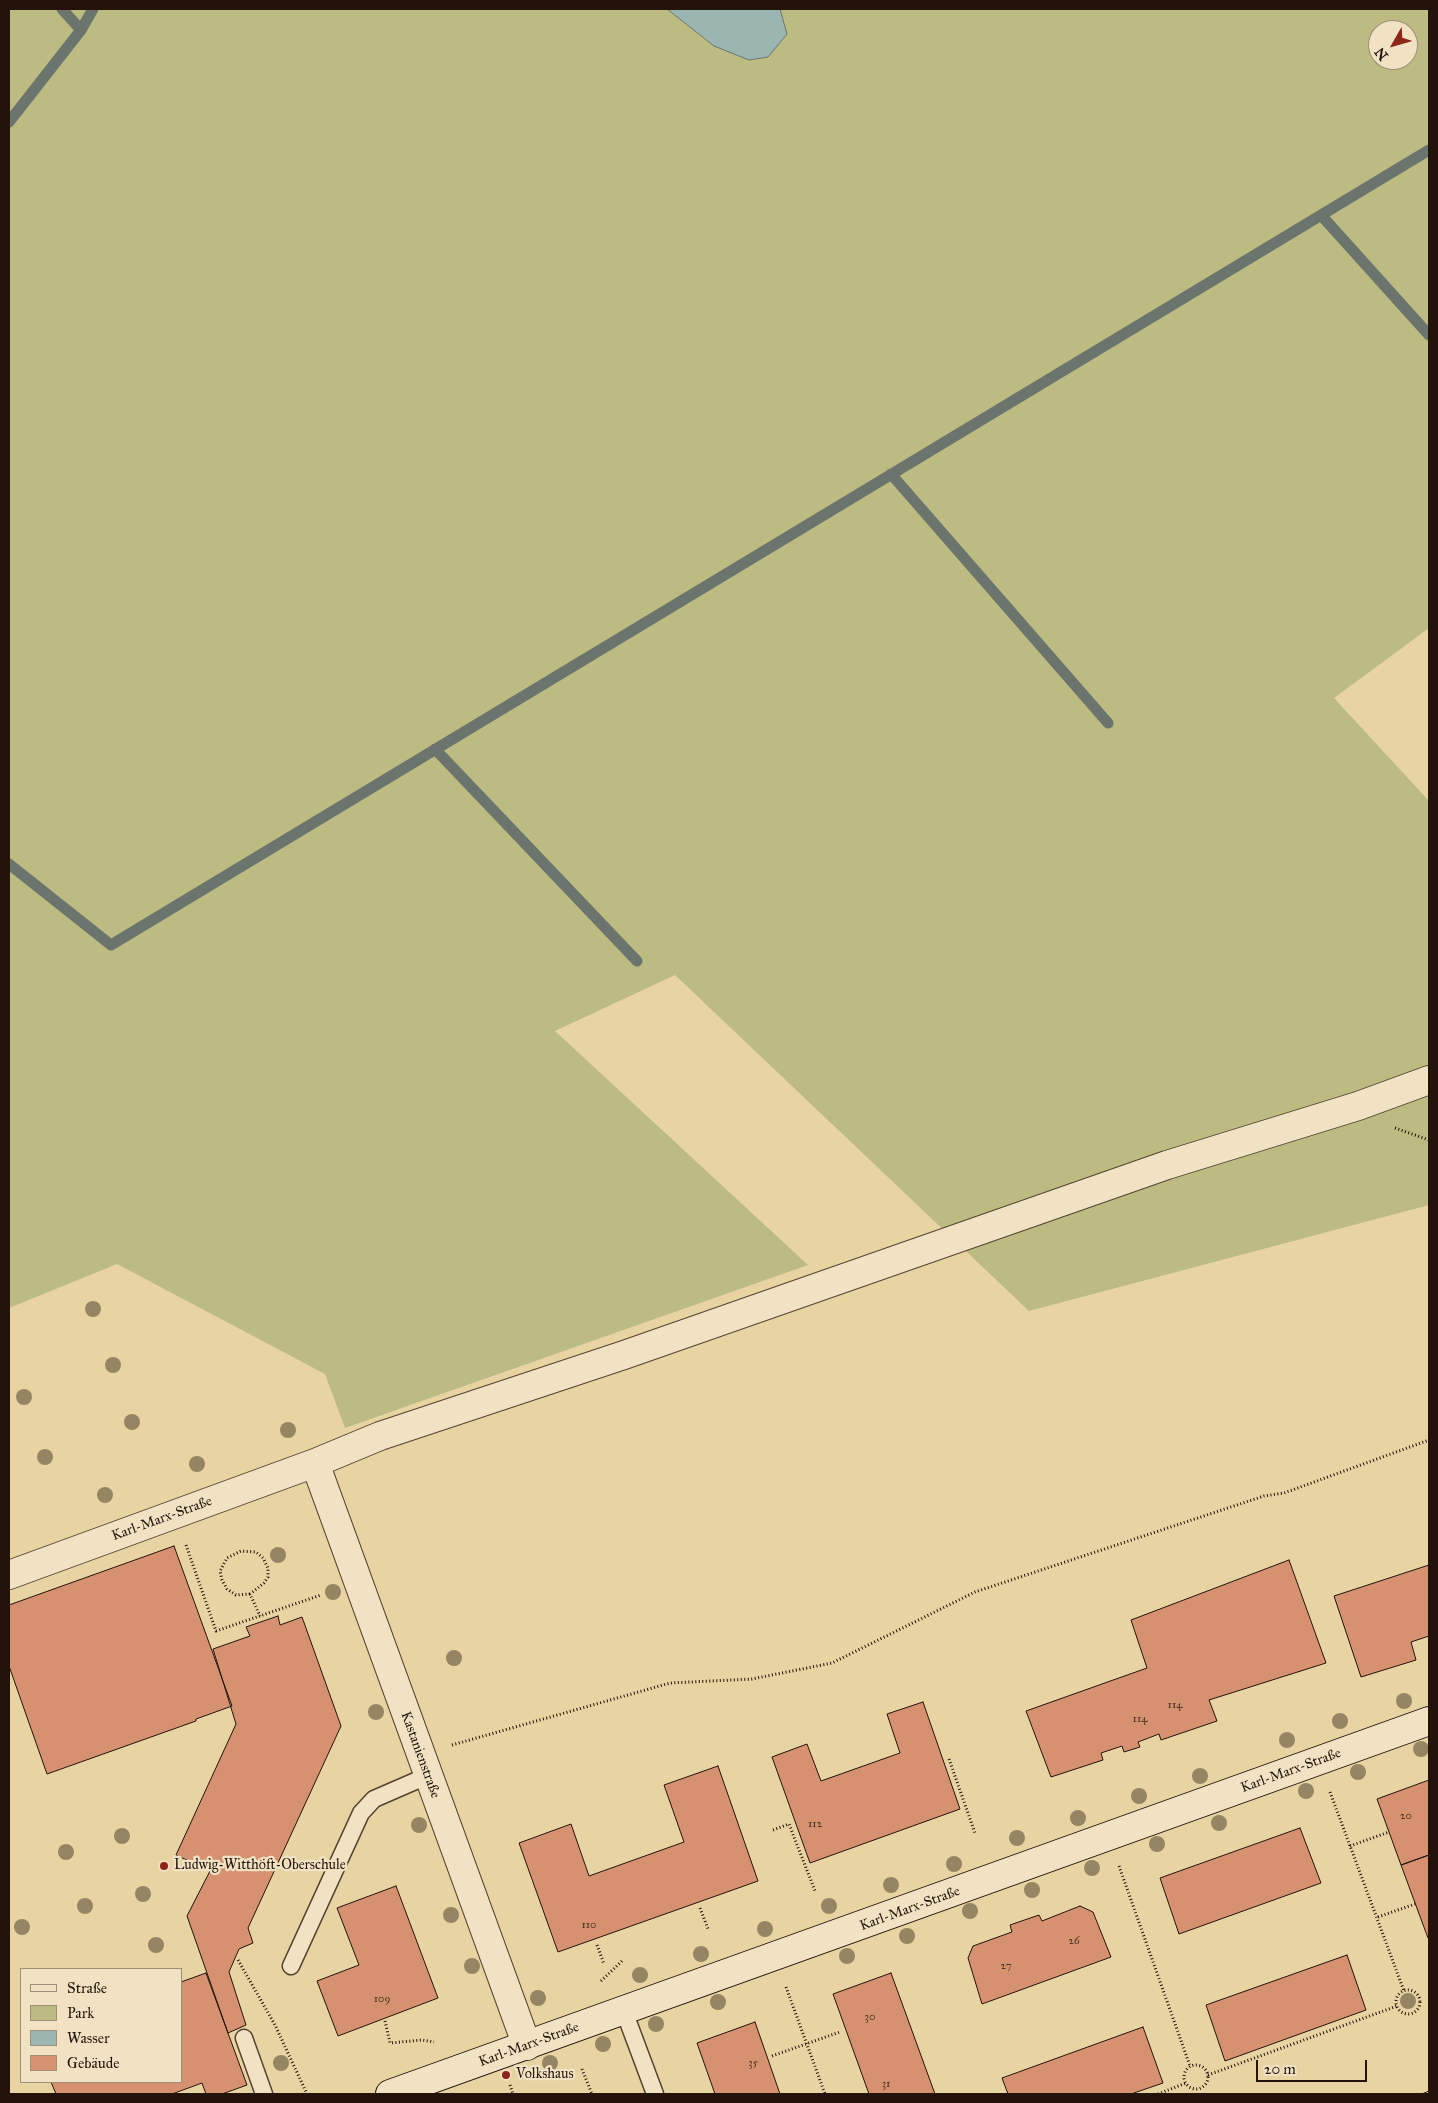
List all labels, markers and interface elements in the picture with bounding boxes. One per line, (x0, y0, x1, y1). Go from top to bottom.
north arrow (1368, 20, 1418, 70)
text: N (1371, 44, 1392, 64)
street label: Karl-Marx-Straße (110, 1493, 214, 1545)
house number: 114 (1168, 1698, 1182, 1712)
street label: Kastanienstraße (397, 1709, 443, 1801)
house number: 114 (1133, 1712, 1147, 1726)
street label: Karl-Marx-Straße (1239, 1745, 1343, 1797)
house number: 20 (1400, 1809, 1412, 1823)
house number: 112 (808, 1817, 822, 1831)
place label: Ludwig-Witthöft-Oberschule (174, 1858, 346, 1874)
marker: Ludwig-Witthöft-Oberschule (158, 1860, 170, 1872)
street label: Karl-Marx-Straße (858, 1883, 962, 1935)
house number: 110 (581, 1918, 597, 1932)
house number: 26 (1068, 1934, 1080, 1948)
house number: 27 (1000, 1959, 1011, 1973)
legend (20, 1968, 182, 2083)
text: Straße (67, 1979, 107, 1997)
house number: 109 (374, 1992, 390, 2006)
text: Park (67, 2004, 94, 2022)
house number: 30 (865, 2010, 875, 2024)
street label: Karl-Marx-Straße (477, 2019, 581, 2071)
text: Wasser (67, 2029, 110, 2047)
scale bar (1258, 2050, 1369, 2082)
text: Gebäude (67, 2054, 120, 2072)
house number: 35 (748, 2056, 758, 2070)
text: 20 m (1264, 2060, 1296, 2078)
place label: Volkshaus (516, 2067, 574, 2083)
marker: Volkshaus (500, 2069, 512, 2081)
house number: 31 (882, 2077, 890, 2091)

